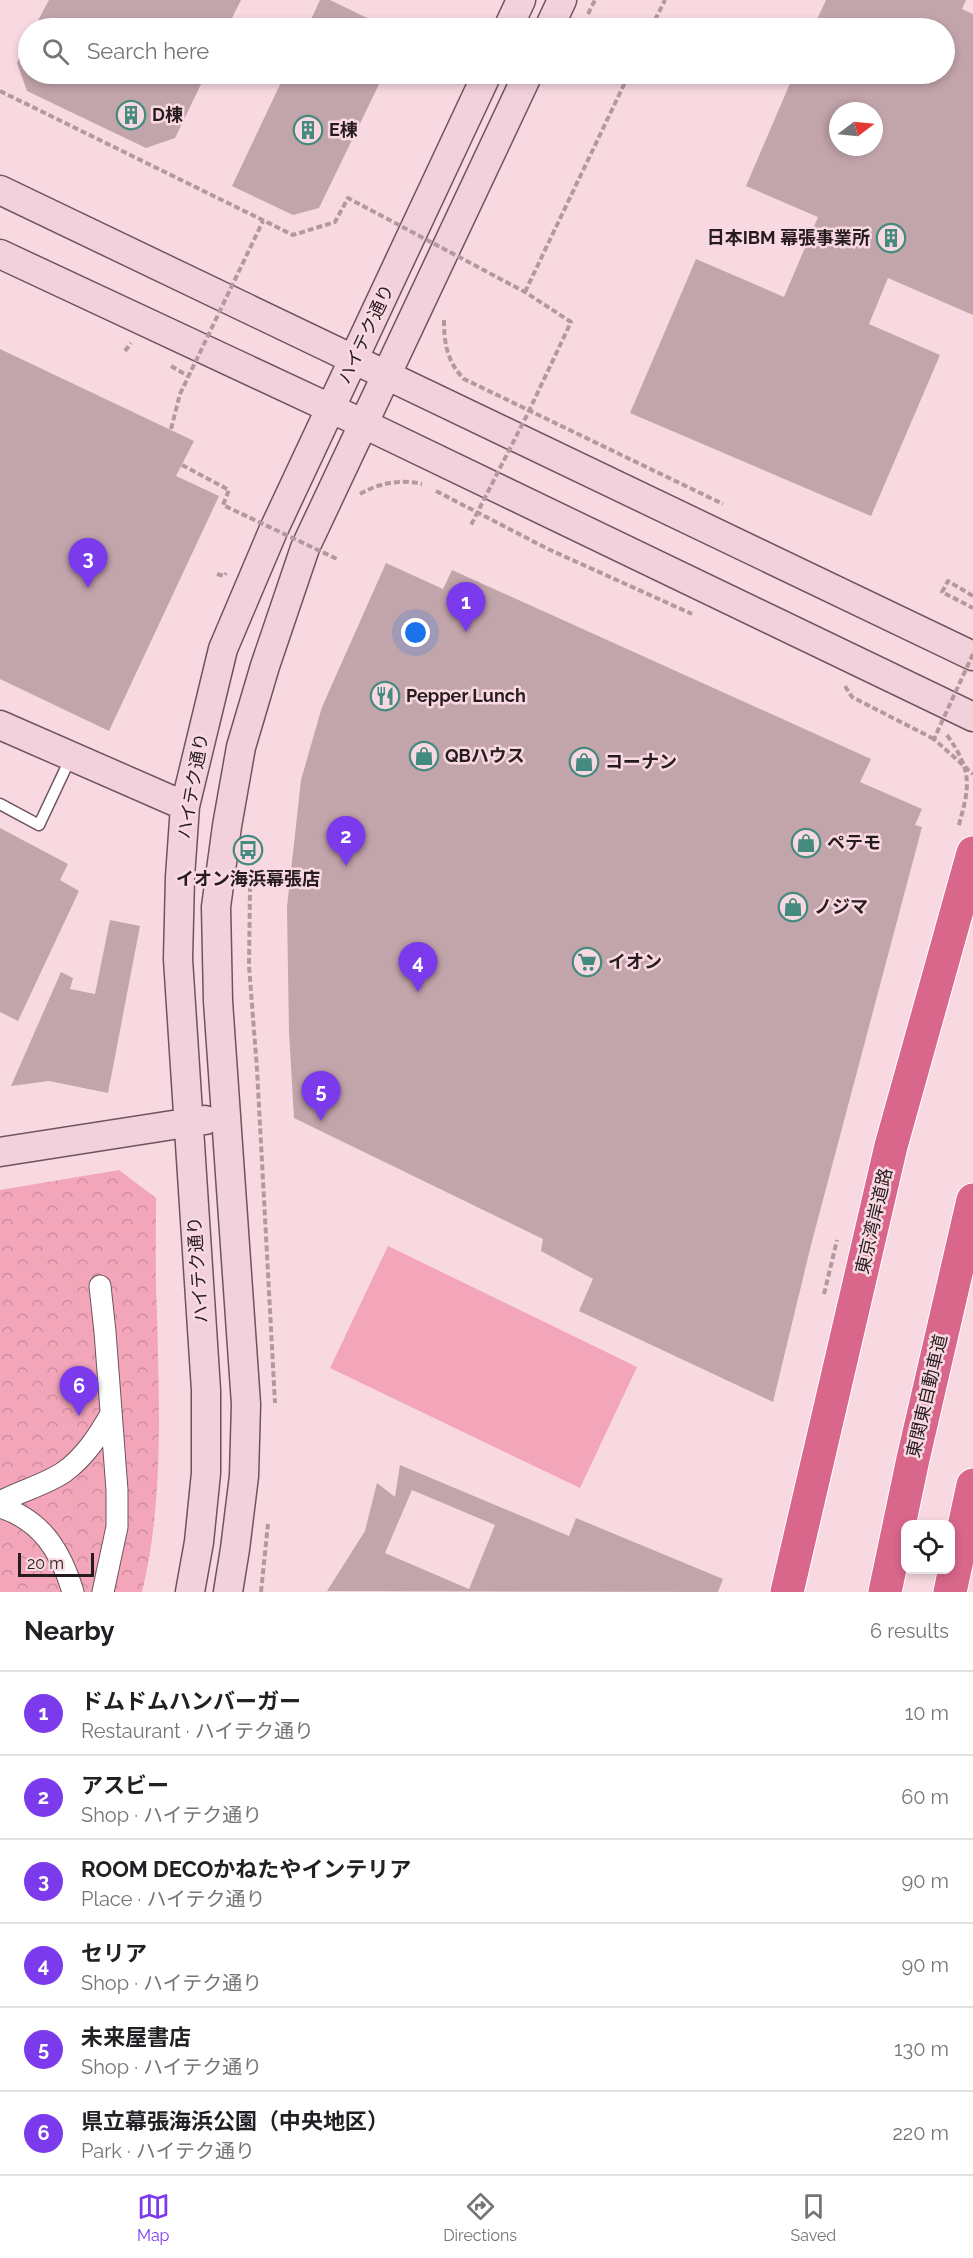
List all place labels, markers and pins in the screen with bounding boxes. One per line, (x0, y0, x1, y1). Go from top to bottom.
building icon: D棟 (115, 99, 147, 131)
place label: D棟 (152, 104, 183, 125)
building icon: E棟 (292, 114, 324, 146)
place label: E棟 (329, 119, 358, 140)
building icon: 日本IBM 幕張事業所 (875, 222, 907, 254)
place label: 日本IBM 幕張事業所 (707, 227, 870, 248)
pin: 3 (68, 538, 107, 588)
pin: 1 (446, 582, 486, 632)
restaurant icon: Pepper Lunch (369, 680, 401, 712)
place label: Pepper Lunch (406, 685, 526, 706)
shop icon: QBハウス (408, 740, 440, 772)
place label: QBハウス (445, 745, 525, 766)
shop icon: コーナン (568, 746, 600, 778)
place label: コーナン (605, 751, 677, 772)
pin: 2 (326, 816, 366, 866)
shop icon: ペテモ (790, 827, 822, 859)
place label: ペテモ (827, 832, 881, 853)
bus stop icon: イオン海浜幕張店 (232, 834, 264, 866)
place label: イオン海浜幕張店 (176, 868, 320, 889)
shop icon: ノジマ (777, 891, 809, 923)
place label: ノジマ (814, 896, 868, 917)
pin: 4 (398, 942, 438, 992)
supermarket icon: イオン (571, 946, 603, 978)
place label: イオン (608, 951, 662, 972)
pin: 5 (302, 1072, 340, 1121)
pin: 6 (60, 1366, 98, 1416)

